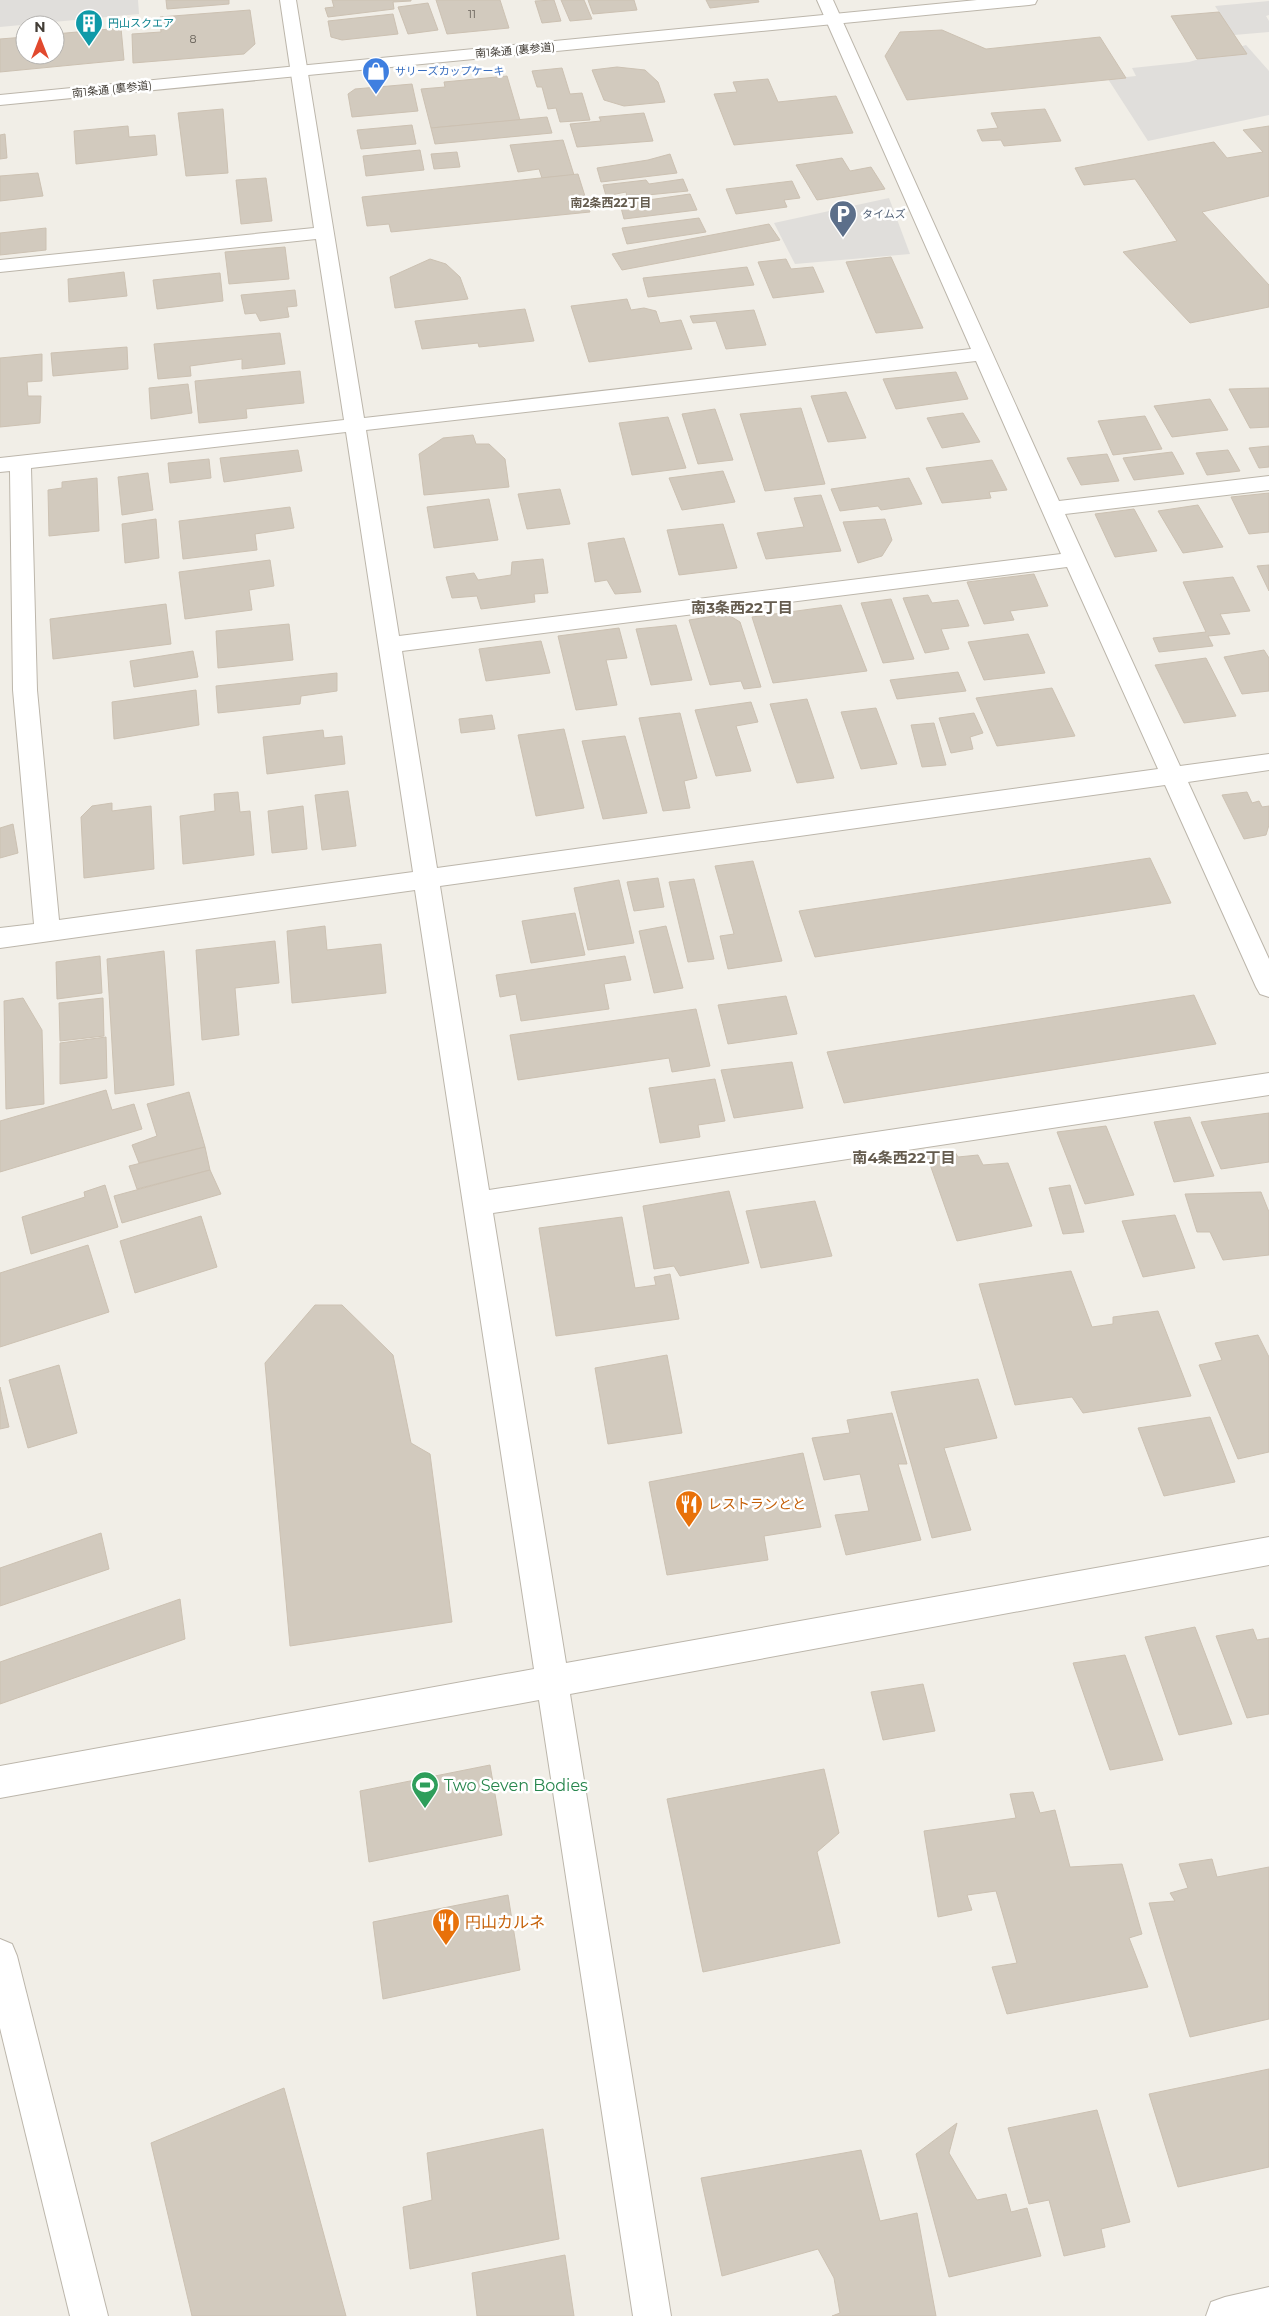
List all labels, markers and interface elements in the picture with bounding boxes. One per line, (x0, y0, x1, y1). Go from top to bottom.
house number: 11 (468, 7, 476, 21)
building icon: 円山スクエア (74, 8, 104, 47)
north arrow (15, 15, 65, 65)
place label: 円山スクエア (108, 16, 174, 30)
text: N (34, 18, 46, 36)
house number: 8 (189, 32, 197, 46)
street label: 南1条通 (裏参道) (474, 40, 556, 60)
shop icon: サリーズカップケーキ (361, 56, 391, 95)
place label: サリーズカップケーキ (395, 64, 504, 78)
street label: 南1条通 (裏参道) (71, 78, 153, 100)
district label: 南2条西22丁目 (570, 195, 652, 210)
parking icon: タイムズ (828, 199, 858, 238)
place label: タイムズ (862, 207, 906, 221)
district label: 南3条西22丁目 (691, 598, 793, 617)
district label: 南4条西22丁目 (852, 1148, 956, 1167)
restaurant icon: レストランとと (674, 1489, 704, 1528)
place label: レストランとと (708, 1495, 806, 1513)
sports icon: Two Seven Bodies (410, 1770, 440, 1809)
place label: Two Seven Bodies (444, 1776, 588, 1795)
restaurant icon: 円山カルネ (431, 1907, 461, 1946)
place label: 円山カルネ (465, 1913, 545, 1932)

